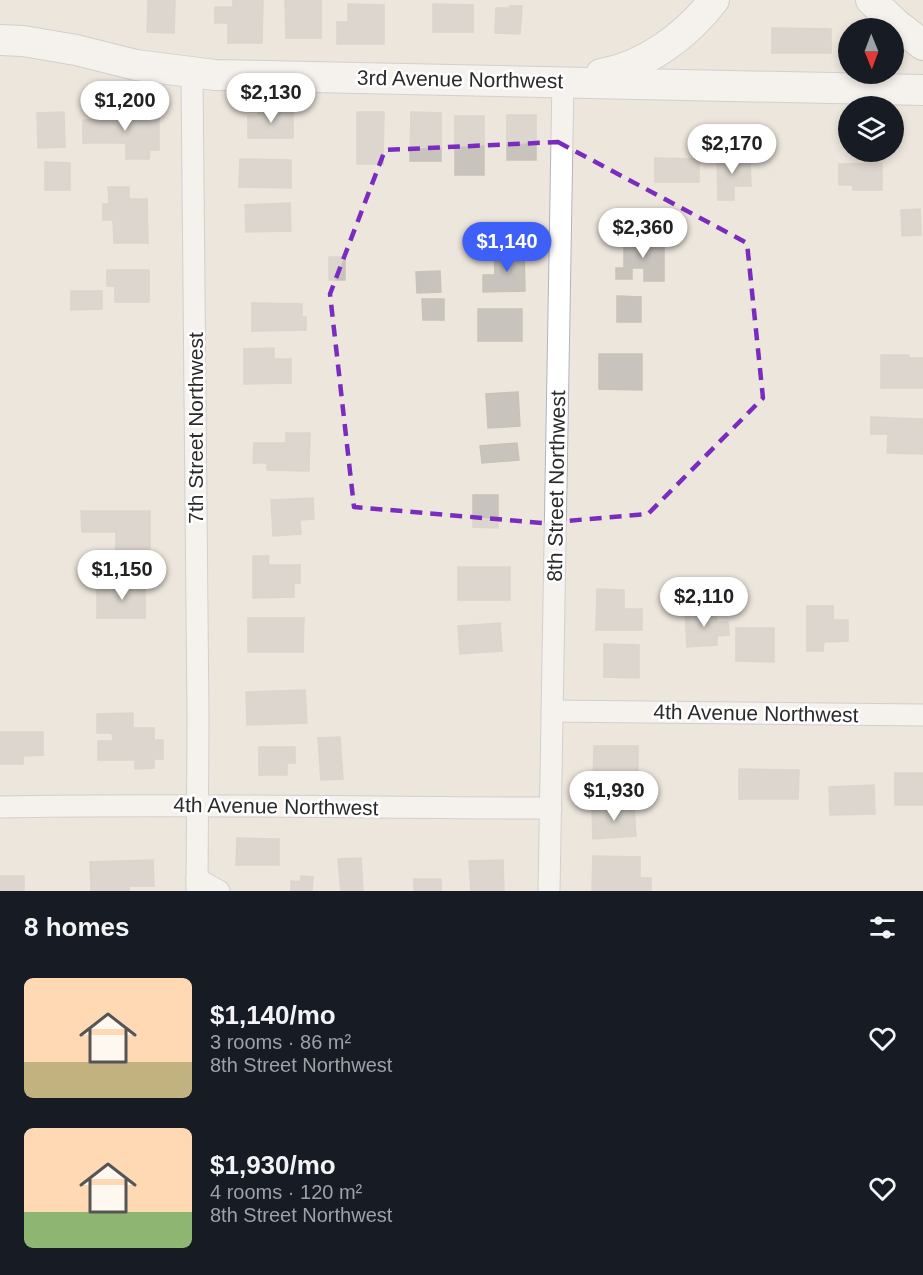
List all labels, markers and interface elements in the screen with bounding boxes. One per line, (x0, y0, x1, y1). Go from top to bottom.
north arrow (838, 18, 904, 84)
map controls (838, 18, 904, 162)
street label: 3rd Avenue Northwest (357, 66, 563, 92)
pin: $2,130 (222, 73, 320, 124)
pin: $1,200 (76, 81, 174, 132)
text: $2,130 (240, 81, 302, 103)
text: $1,200 (94, 89, 156, 111)
button: layers (838, 96, 904, 162)
pin: $2,170 (683, 124, 781, 175)
text: $2,170 (701, 132, 763, 154)
pin: $2,360 (594, 208, 692, 259)
text: $2,360 (612, 216, 674, 238)
pin: $1,140 (458, 222, 556, 273)
text: $1,140 (476, 230, 538, 252)
street label: 7th Street Northwest (184, 332, 207, 524)
street label: 8th Street Northwest (543, 390, 569, 582)
pin: $1,150 (73, 550, 171, 601)
text: $1,150 (91, 558, 153, 580)
pin: $2,110 (655, 577, 753, 628)
text: $2,110 (674, 585, 734, 607)
street label: 4th Avenue Northwest (653, 700, 859, 726)
pin: $1,930 (565, 771, 663, 822)
text: $1,930 (583, 779, 645, 801)
street label: 4th Avenue Northwest (173, 793, 379, 819)
icon: filters (866, 911, 899, 944)
text: 8 homes (24, 912, 130, 942)
text: $1,140/mo (210, 1000, 336, 1030)
icon: home (72, 1002, 144, 1074)
icon: heart (866, 1022, 899, 1055)
text: 3 rooms · 86 m² (210, 1031, 351, 1053)
text: 8th Street Northwest (210, 1054, 392, 1076)
text: $1,930/mo (210, 1150, 336, 1180)
icon: home (72, 1152, 144, 1224)
icon: heart (866, 1172, 899, 1205)
text: 4 rooms · 120 m² (210, 1181, 362, 1203)
text: 8th Street Northwest (210, 1204, 392, 1226)

